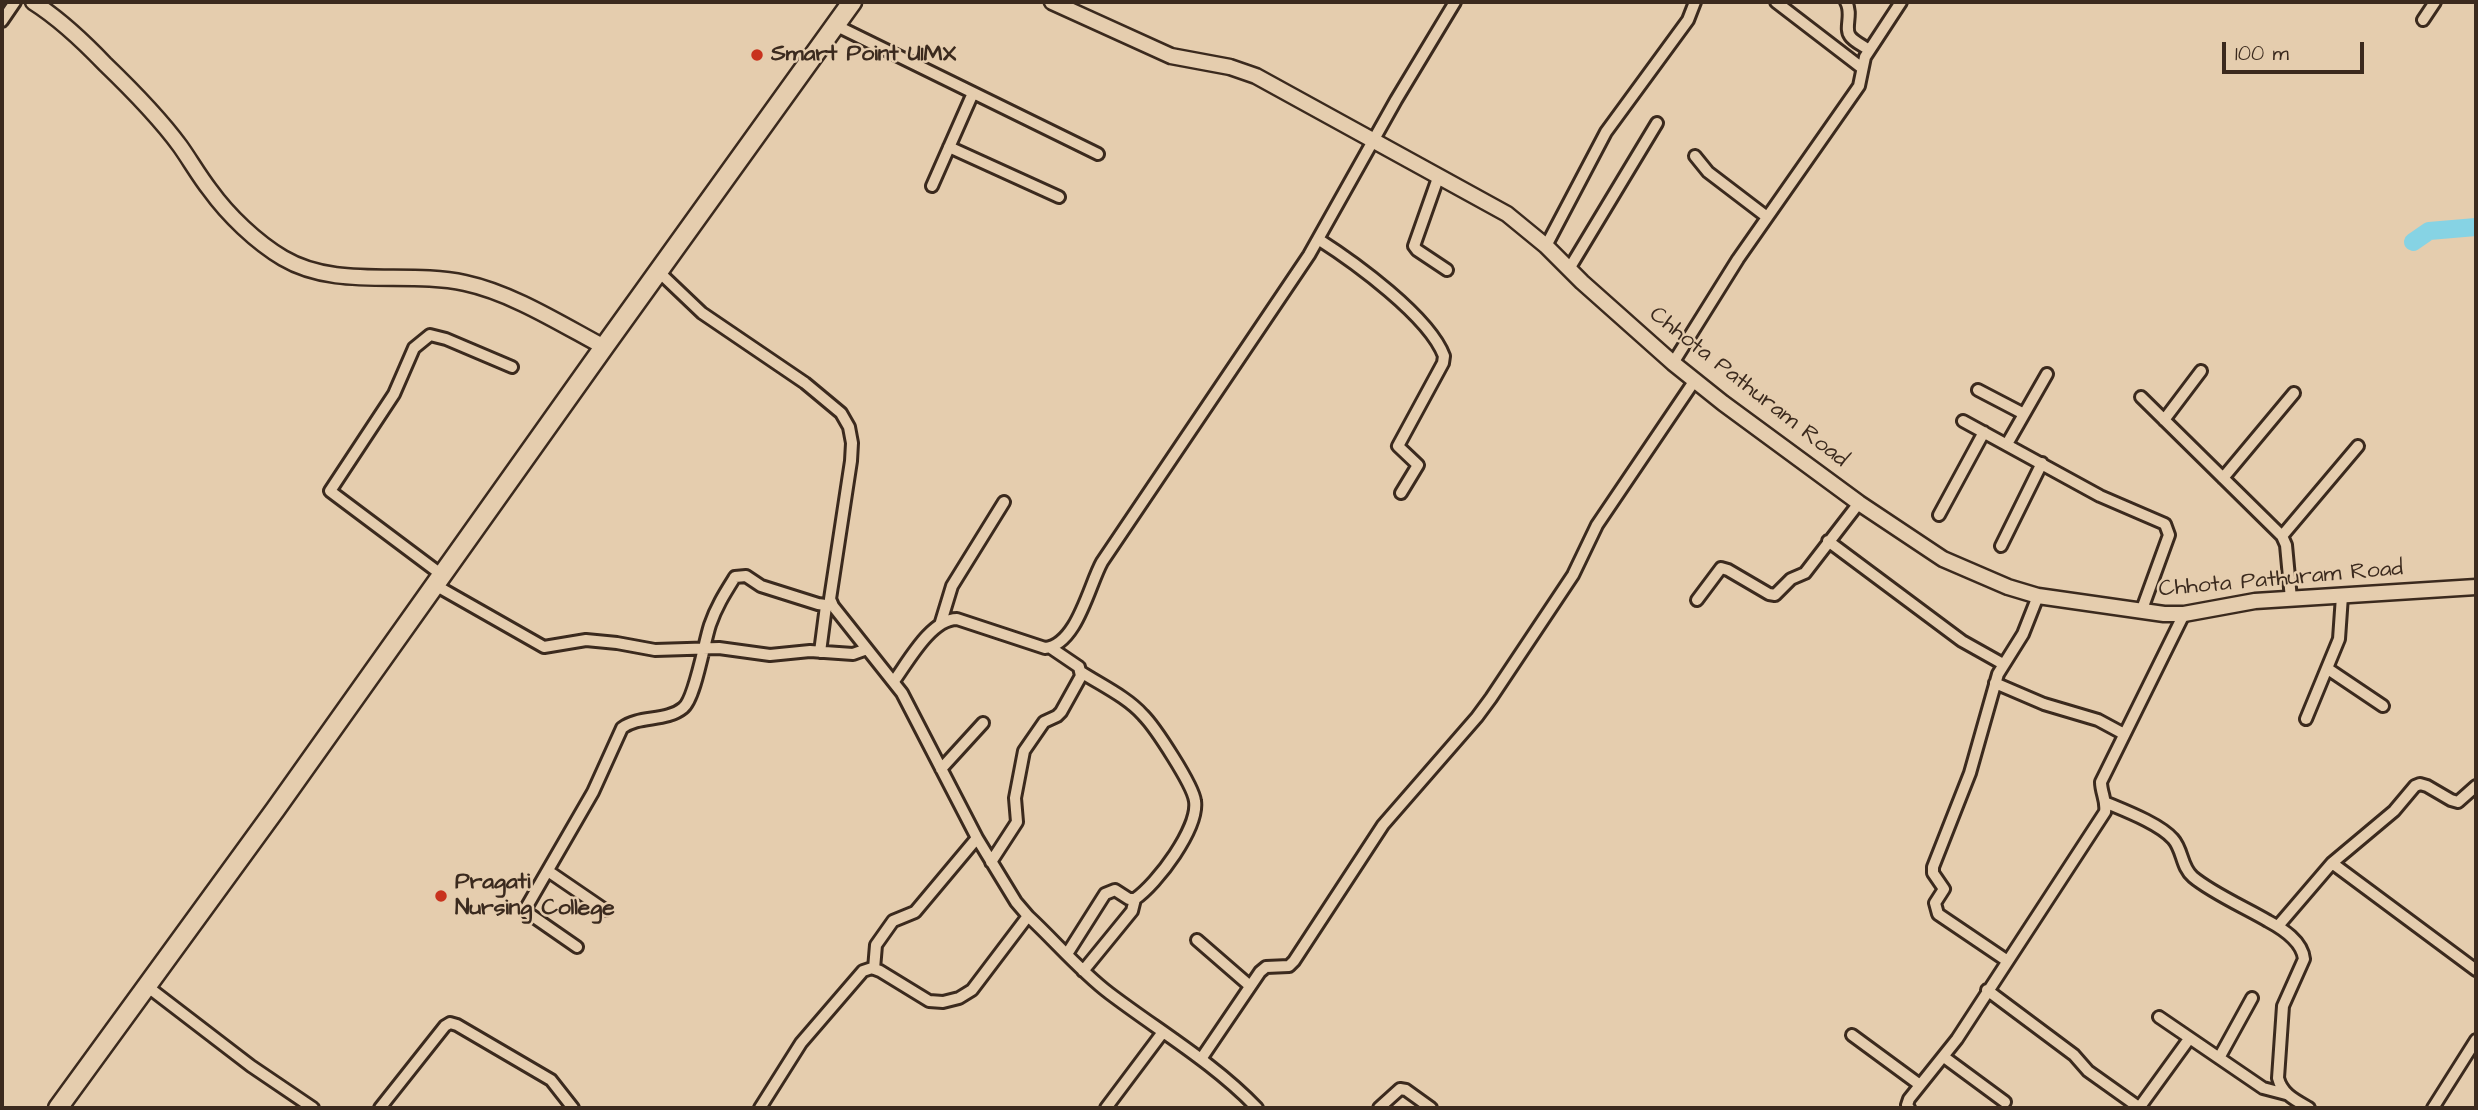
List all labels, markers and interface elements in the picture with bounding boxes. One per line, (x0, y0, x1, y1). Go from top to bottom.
scale bar (2226, 28, 2368, 72)
text: 100 m (2235, 39, 2289, 68)
place label: Smart Point U1MX (771, 41, 956, 69)
marker: Smart Point U1MX (749, 47, 765, 63)
street label: Chhota Pathuram Road (1643, 302, 1853, 474)
street label: Chhota Pathuram Road (2158, 556, 2404, 604)
place label: Pragati Nursing College (455, 869, 615, 923)
marker: Pragati Nursing College (433, 888, 449, 904)

